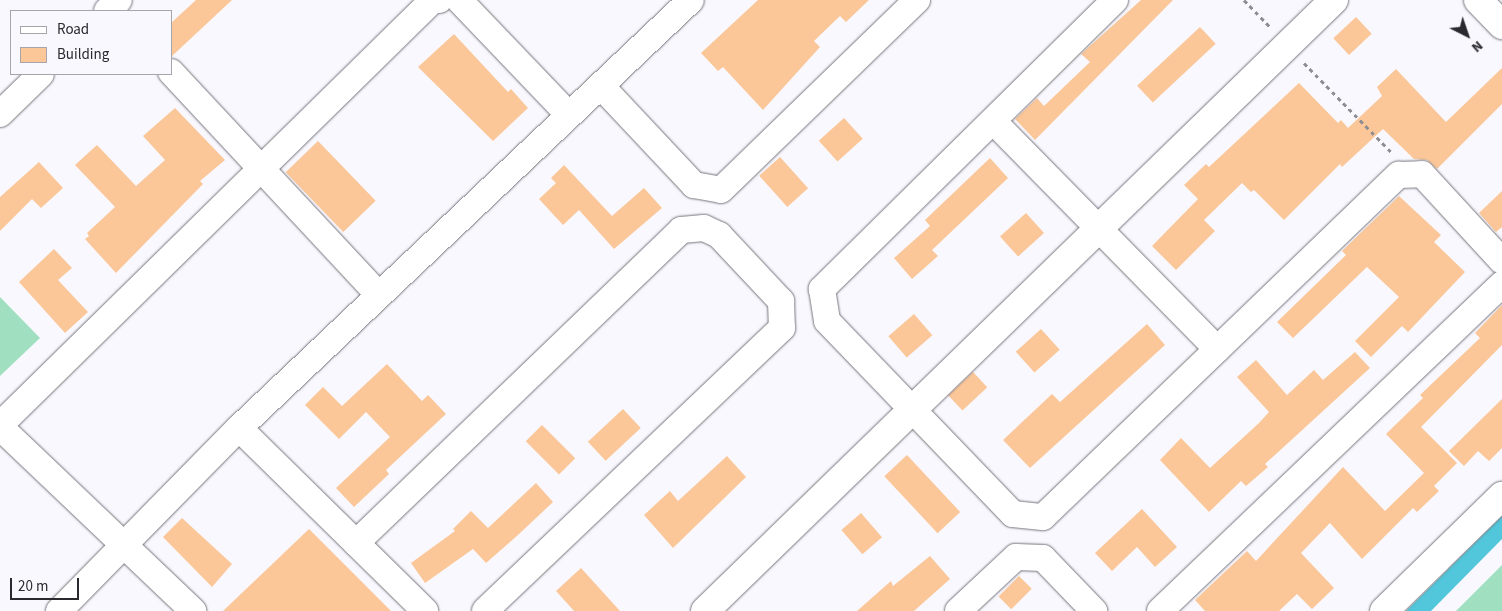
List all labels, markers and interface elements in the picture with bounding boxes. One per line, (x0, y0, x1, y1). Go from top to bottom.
legend (10, 10, 172, 75)
north arrow (1442, 10, 1492, 60)
text: Road (57, 19, 89, 40)
text: N (1467, 36, 1487, 57)
text: Building (57, 44, 109, 65)
scale bar (12, 568, 81, 600)
text: 20 m (18, 576, 48, 597)

